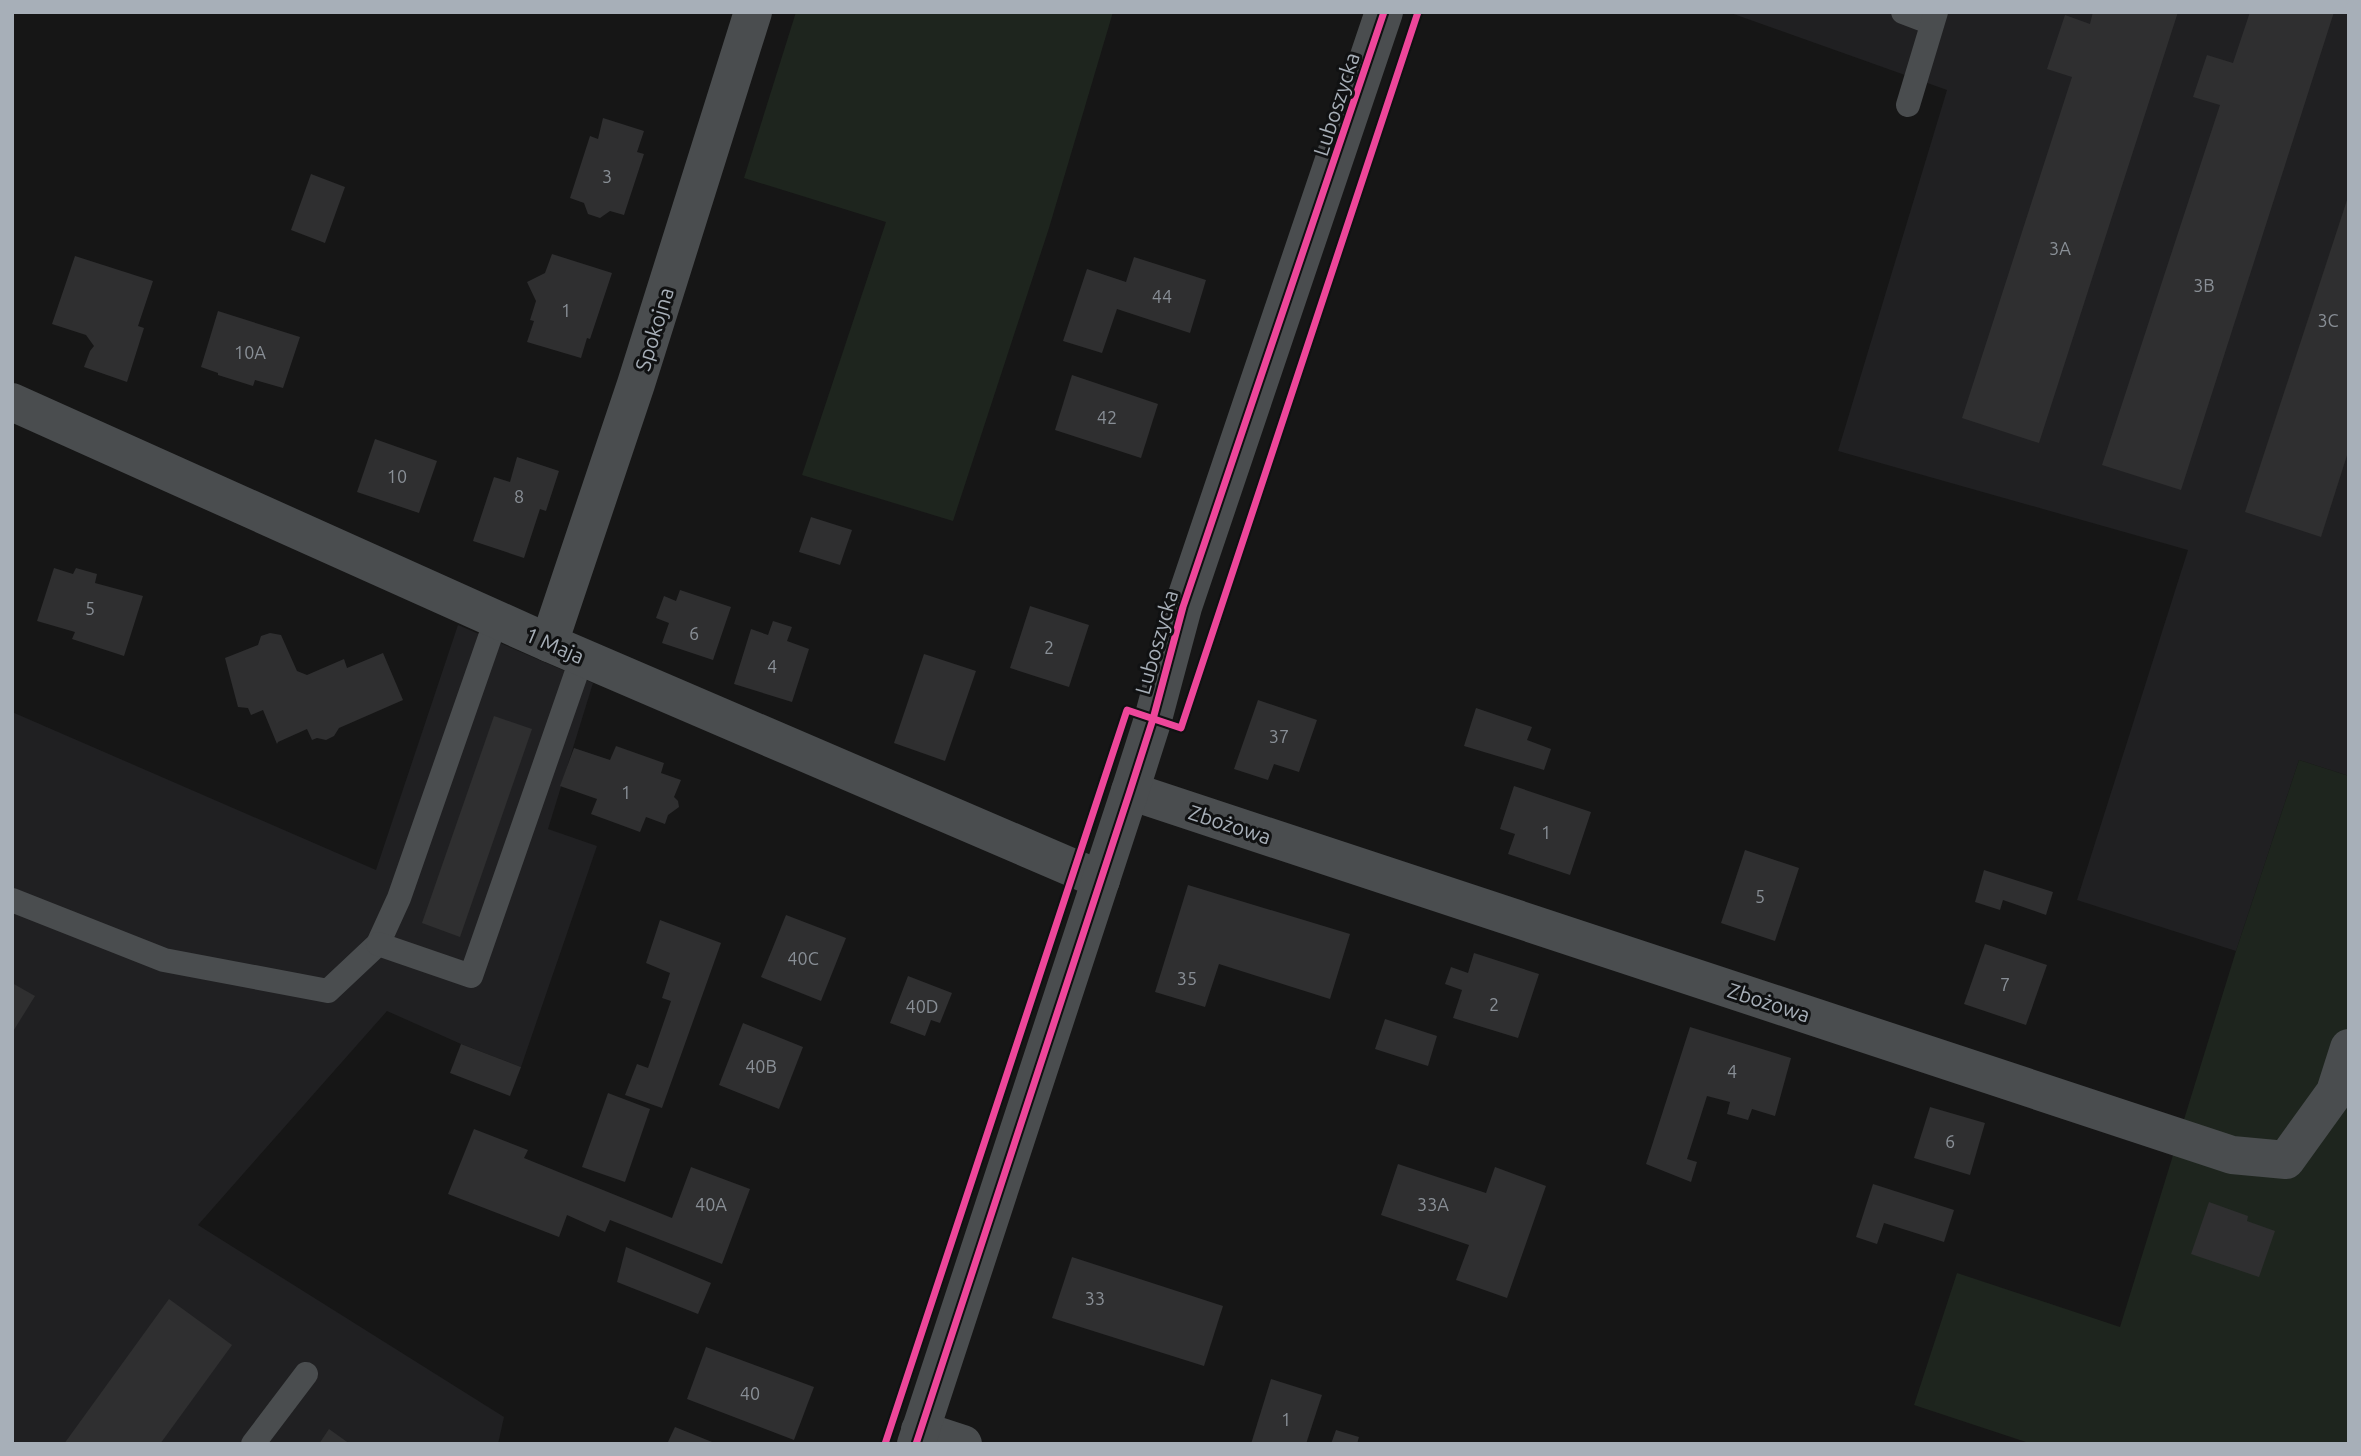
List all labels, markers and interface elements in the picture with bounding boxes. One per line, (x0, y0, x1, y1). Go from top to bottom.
street label: Luboszycka (1308, 49, 1364, 159)
house number: 3 (602, 166, 612, 186)
house number: 3A (2049, 238, 2071, 258)
house number: 3B (2193, 275, 2215, 295)
street label: Spokojna (630, 284, 678, 374)
house number: 44 (1152, 286, 1172, 306)
house number: 1 (561, 300, 571, 320)
house number: 3C (2317, 310, 2339, 330)
house number: 10A (234, 342, 266, 362)
house number: 42 (1097, 407, 1117, 427)
house number: 10 (387, 466, 407, 486)
house number: 8 (514, 486, 524, 506)
street label: Luboszycka (1130, 587, 1182, 697)
house number: 5 (85, 598, 95, 618)
street label: 1 Maja (522, 622, 588, 668)
house number: 6 (689, 623, 699, 643)
house number: 2 (1044, 637, 1054, 657)
house number: 4 (767, 656, 777, 676)
house number: 37 (1269, 726, 1289, 746)
house number: 1 (621, 782, 631, 802)
street label: Zbożowa (1186, 799, 1274, 849)
house number: 1 (1541, 822, 1551, 842)
house number: 5 (1755, 886, 1765, 906)
house number: 40C (787, 948, 819, 968)
house number: 35 (1177, 968, 1197, 988)
house number: 7 (2000, 974, 2010, 994)
street label: Zbożowa (1725, 977, 1813, 1027)
house number: 2 (1489, 994, 1499, 1014)
house number: 40D (905, 996, 939, 1016)
house number: 40B (745, 1056, 777, 1076)
house number: 4 (1727, 1061, 1737, 1081)
house number: 6 (1945, 1131, 1955, 1151)
house number: 40A (695, 1194, 727, 1214)
house number: 33A (1417, 1194, 1449, 1214)
house number: 33 (1085, 1288, 1105, 1308)
house number: 40 (740, 1383, 760, 1403)
house number: 1 (1281, 1409, 1291, 1429)

